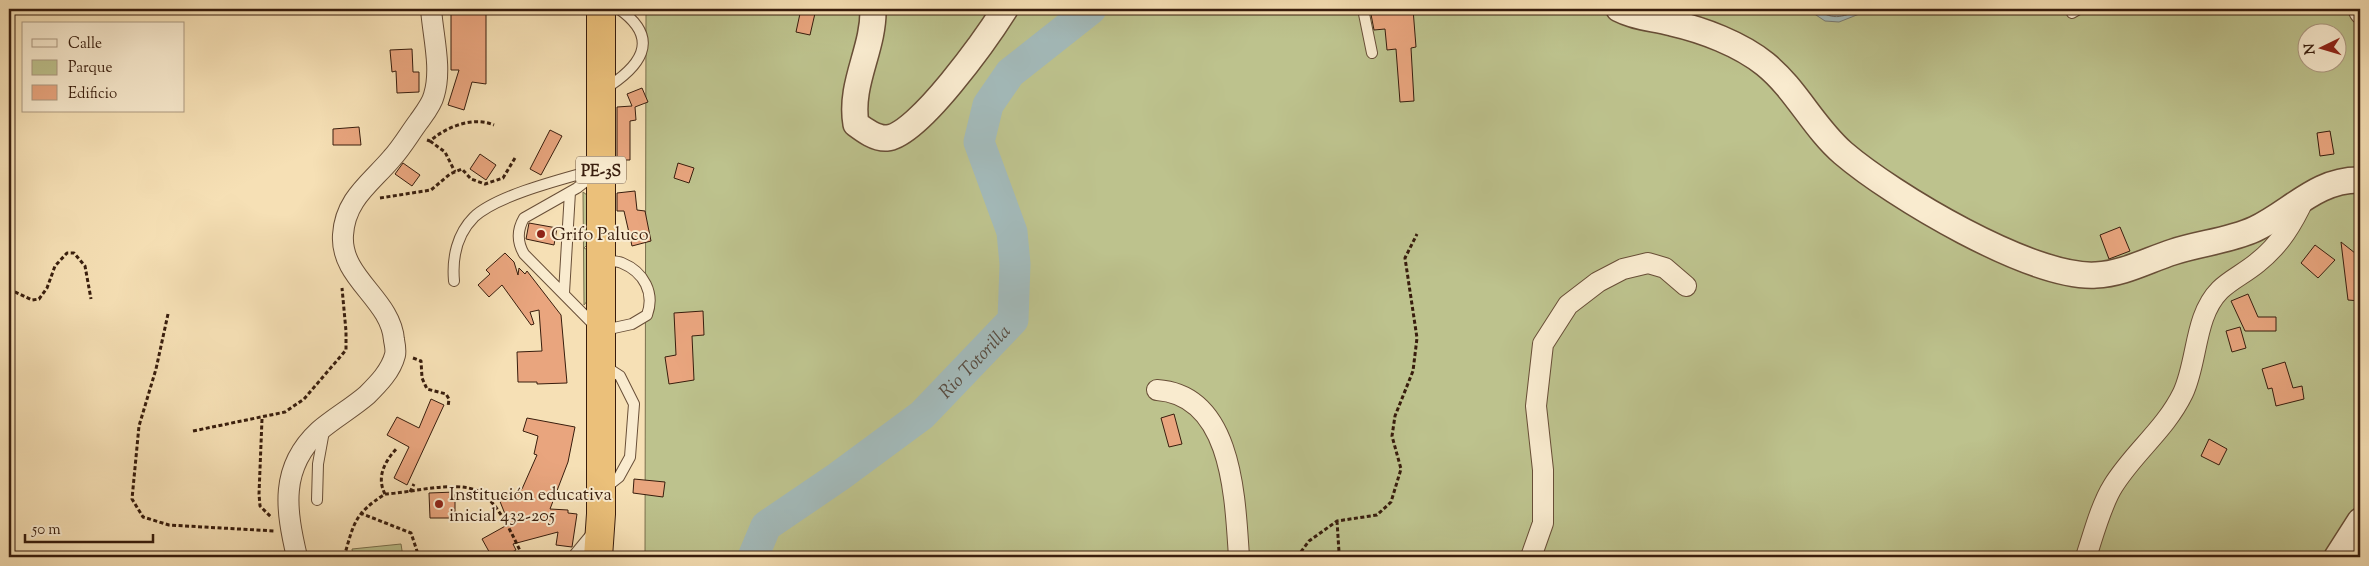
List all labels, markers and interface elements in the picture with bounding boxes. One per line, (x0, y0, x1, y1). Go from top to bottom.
legend (22, 22, 185, 112)
north arrow (2296, 22, 2346, 72)
text: Calle (68, 34, 102, 55)
text: N (2301, 43, 2321, 55)
text: Parque (68, 58, 112, 79)
text: Edificio (68, 84, 117, 105)
road number: PE-3S (576, 156, 626, 184)
place label: Grifo Paluco (551, 223, 649, 249)
marker: Grifo Paluco (535, 228, 547, 240)
water label: Rio Totorilla (933, 319, 1018, 406)
place label: Institución educativa inicial 432-205 (449, 483, 612, 530)
marker: Institución educativa inicial 432-205 (433, 498, 445, 510)
scale bar (25, 511, 152, 543)
text: 50 m (31, 520, 61, 541)

